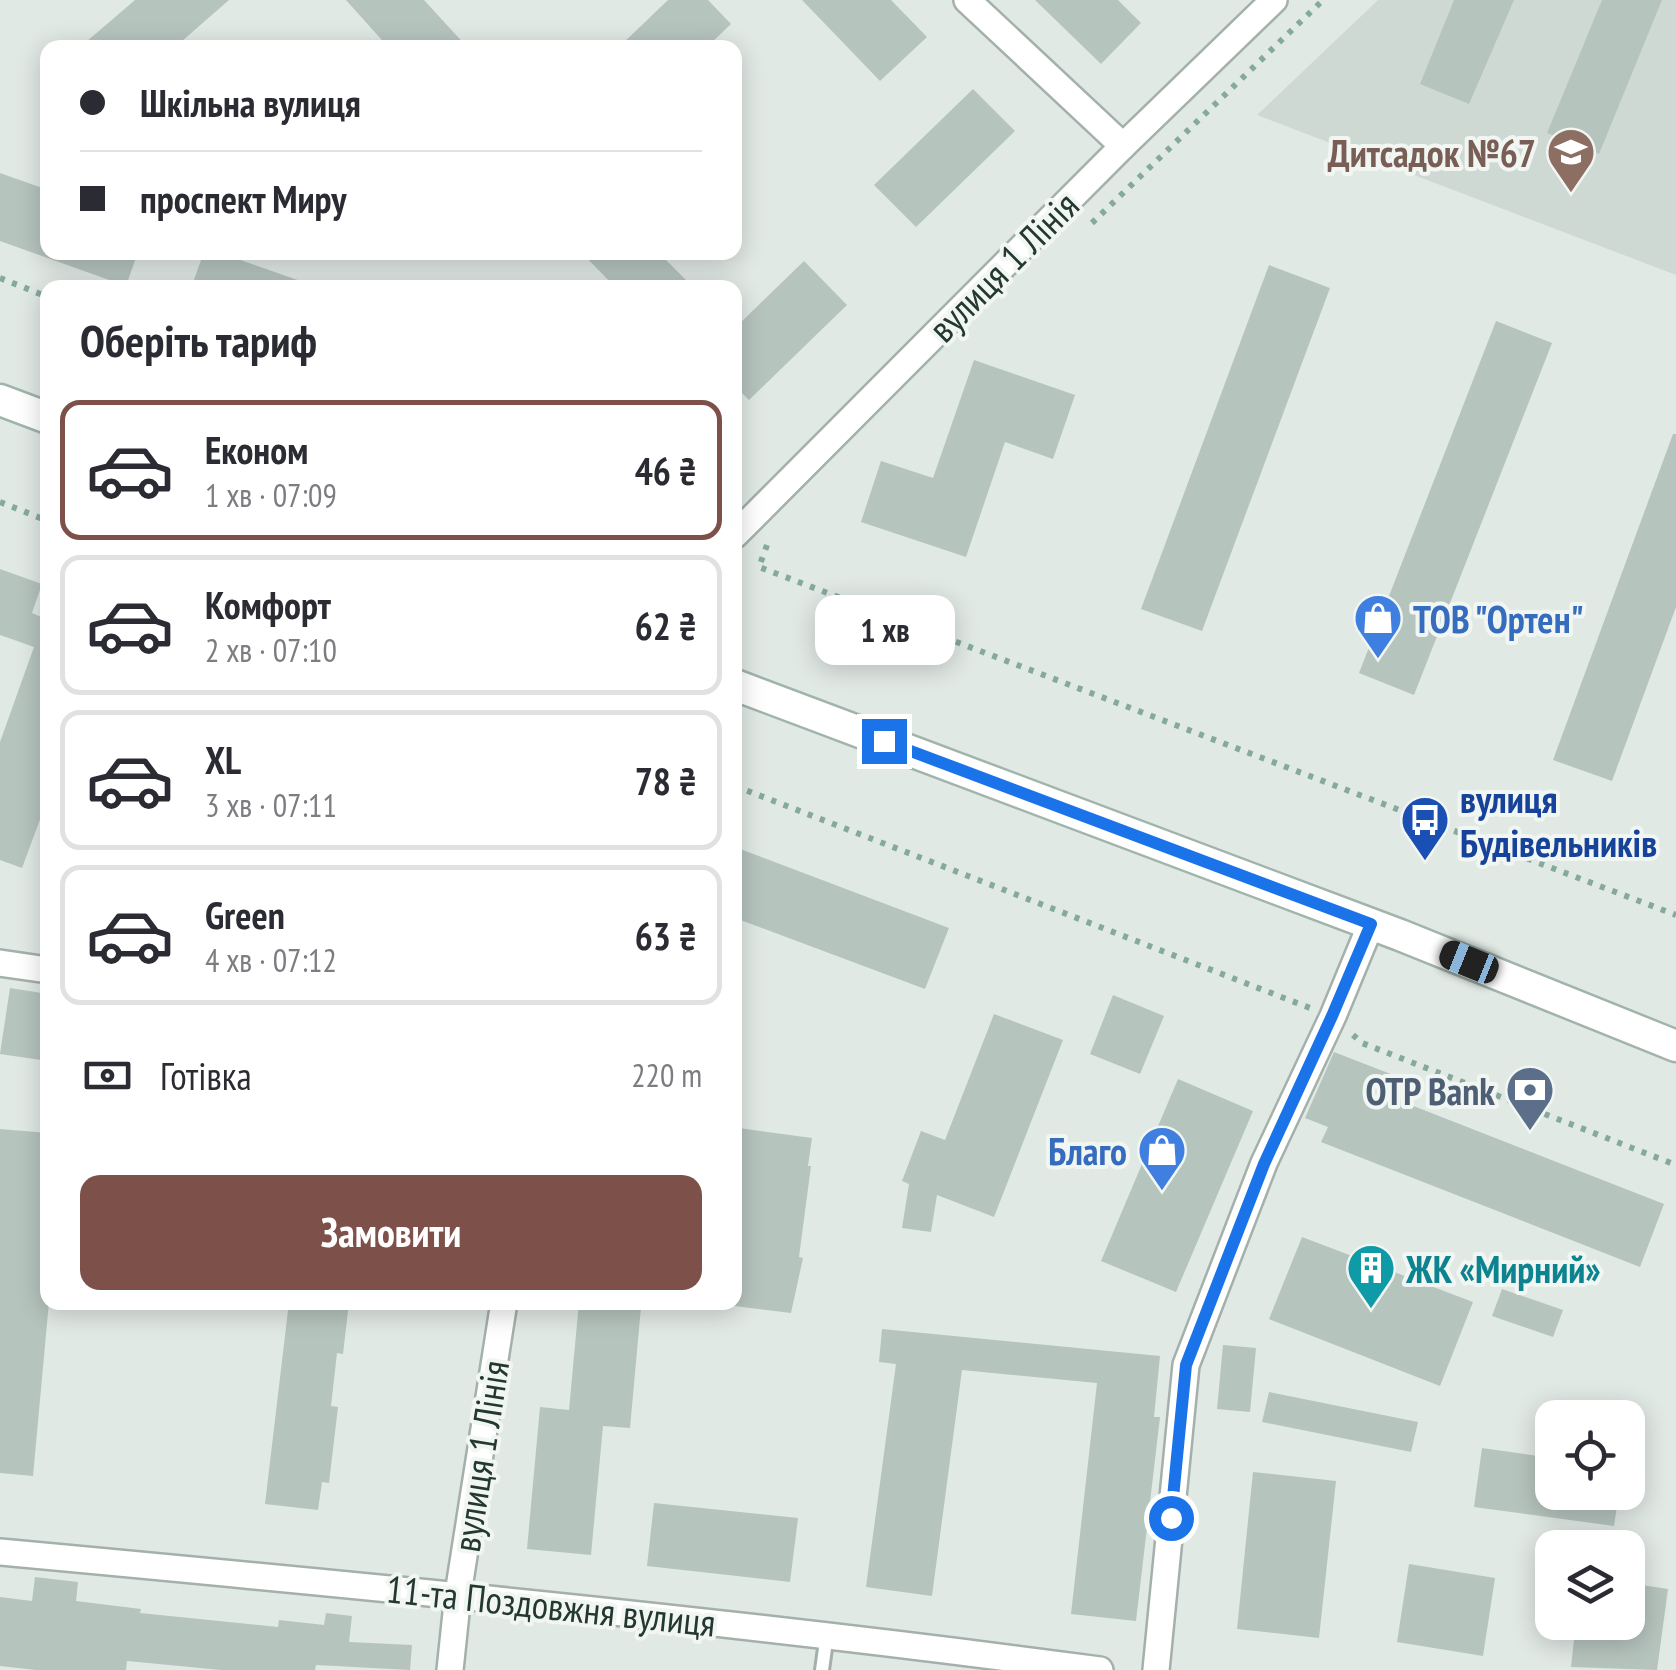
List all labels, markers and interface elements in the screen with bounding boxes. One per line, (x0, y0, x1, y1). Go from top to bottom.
text: Шкільна вулиця (140, 78, 361, 127)
school or university icon: Дитсадок №67 (1545, 126, 1597, 194)
place label: Дитсадок №67 (1328, 128, 1536, 177)
text: проспект Миру (140, 174, 346, 223)
street label: вулиця 1 Лінія (918, 181, 1088, 351)
text: Оберіть тариф (80, 311, 317, 369)
icon: car (85, 425, 175, 515)
text: Економ (205, 425, 308, 474)
text: 46 ₴ (635, 446, 697, 495)
text: 1 хв · 07:09 (205, 474, 337, 516)
icon: car (85, 580, 175, 670)
text: Комфорт (205, 580, 331, 629)
shop icon: ТОВ "Ортен" (1352, 592, 1404, 660)
place label: ТОВ "Ортен" (1413, 594, 1584, 643)
callout: 1 хв (814, 596, 954, 666)
text: 62 ₴ (635, 601, 697, 650)
text: 1 хв (860, 609, 910, 651)
text: 2 хв · 07:10 (205, 629, 337, 671)
route end (862, 719, 907, 764)
icon: car (85, 735, 175, 825)
text: XL (205, 735, 241, 784)
text: 78 ₴ (635, 756, 697, 805)
place label: вулиця Будівельників (1460, 774, 1657, 867)
text: 3 хв · 07:11 (205, 784, 337, 826)
bus stop icon: вулиця Будівельників (1399, 794, 1451, 862)
icon: car (85, 890, 175, 980)
text: Green (205, 890, 285, 939)
text: 63 ₴ (635, 911, 697, 960)
car (1436, 937, 1502, 987)
text: 4 хв · 07:12 (205, 939, 337, 981)
icon: cash (80, 1048, 135, 1103)
text: Готівка (160, 1051, 252, 1100)
text: 220 m (631, 1054, 702, 1096)
bank icon: OTP Bank (1504, 1064, 1556, 1132)
place label: OTP Bank (1365, 1066, 1495, 1115)
shop icon: Благо (1136, 1124, 1188, 1192)
place label: Благо (1048, 1126, 1127, 1175)
button: Замовити (80, 1175, 702, 1290)
building icon: ЖК «Мирний» (1345, 1242, 1397, 1310)
place label: ЖК «Мирний» (1405, 1244, 1601, 1293)
street label: вулиця 1 Лінія (441, 1357, 519, 1555)
map controls (1535, 1400, 1645, 1640)
button: locate (1535, 1400, 1645, 1510)
route start (1149, 1496, 1194, 1541)
button: layers (1535, 1530, 1645, 1640)
street label: 11-та Поздовжня вулиця (384, 1563, 718, 1647)

